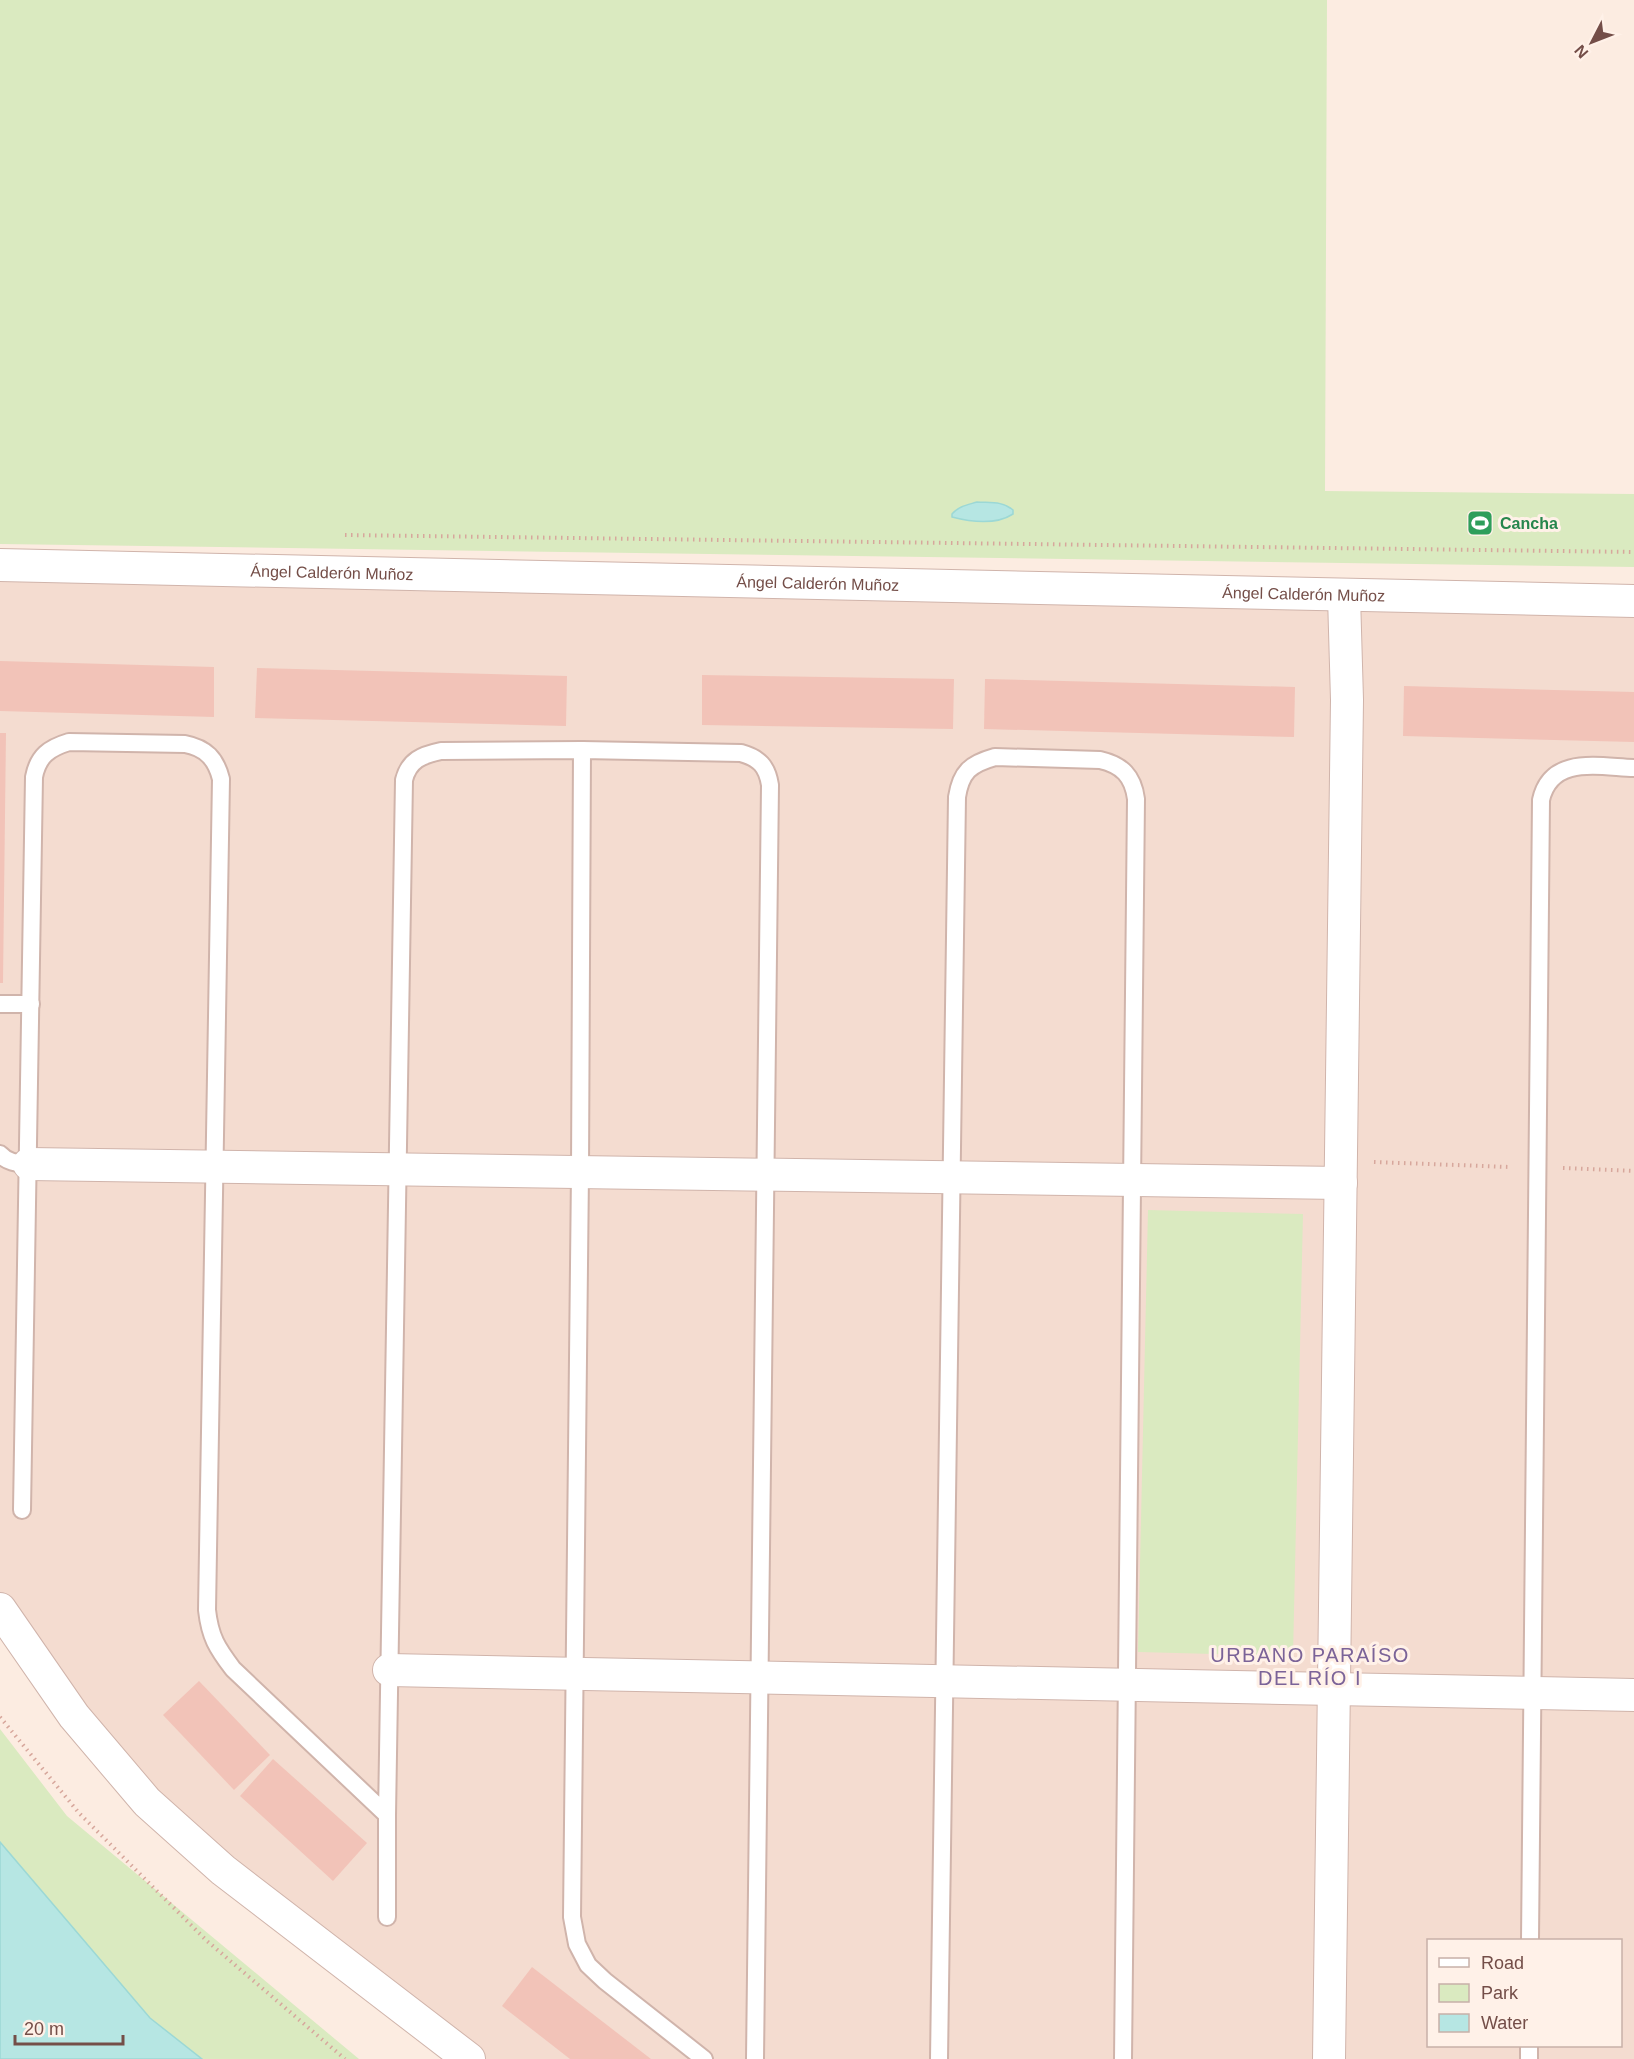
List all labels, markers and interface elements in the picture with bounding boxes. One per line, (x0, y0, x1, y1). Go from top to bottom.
north arrow (1562, 12, 1622, 72)
text: N (1571, 42, 1591, 62)
sports icon: Cancha (1465, 508, 1495, 538)
place label: Cancha (1500, 515, 1558, 532)
street label: Ángel Calderón Muñoz (250, 562, 414, 583)
street label: Ángel Calderón Muñoz (736, 572, 899, 594)
street label: Ángel Calderón Muñoz (1222, 583, 1385, 605)
district label: URBANO PARAÍSO DEL RÍO I (1210, 1644, 1410, 1689)
legend (1427, 1939, 1622, 2047)
text: Road (1481, 1953, 1524, 1973)
text: Park (1481, 1983, 1519, 2003)
scale bar (15, 2008, 123, 2046)
text: Water (1481, 2013, 1528, 2033)
text: 20 m (24, 2019, 64, 2039)

